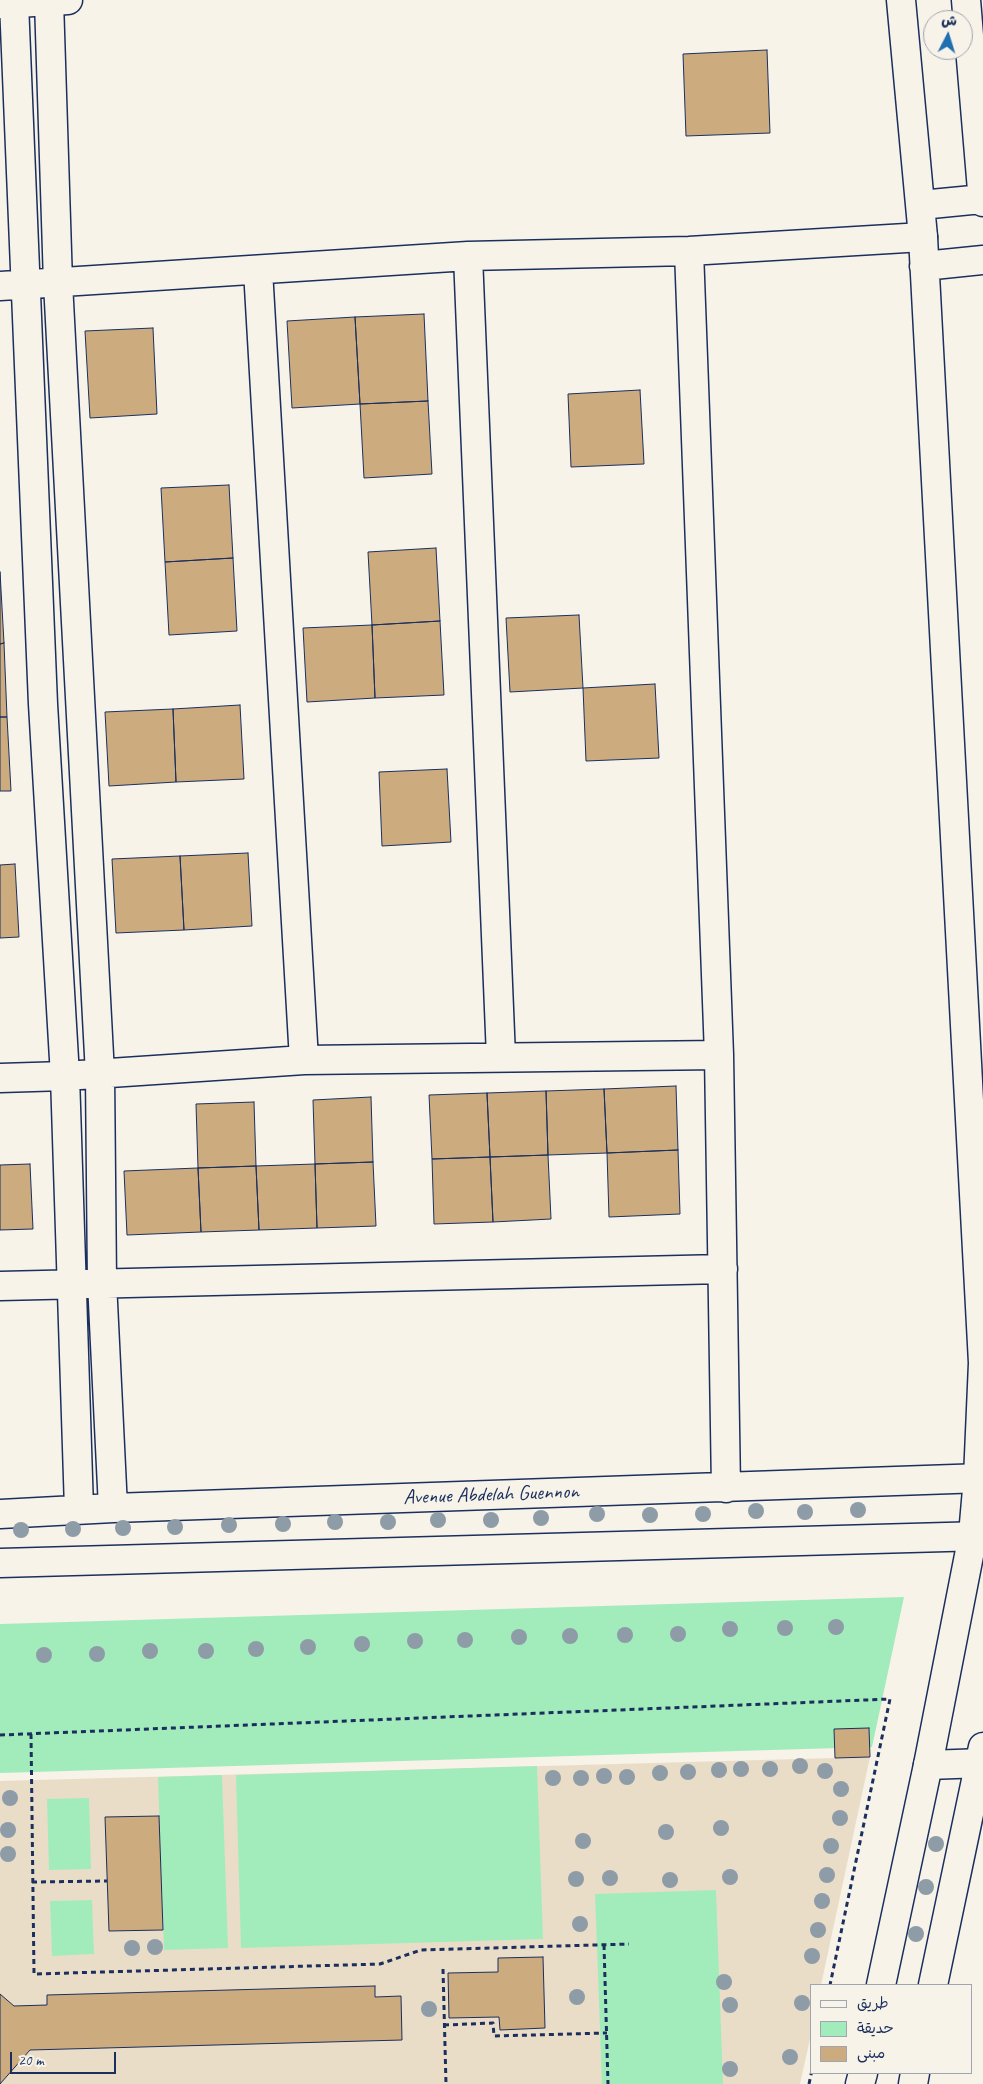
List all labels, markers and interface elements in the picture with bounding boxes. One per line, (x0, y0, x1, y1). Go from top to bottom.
north arrow (923, 10, 973, 60)
text: ش (941, 11, 958, 30)
street label: Avenue Abdelah Guennon (403, 1479, 579, 1511)
legend (810, 1984, 973, 2074)
text: طريق (857, 1994, 889, 2013)
text: حديقة (857, 2019, 894, 2038)
scale bar (12, 2042, 119, 2074)
text: مبنى (857, 2044, 885, 2063)
text: 20 m (18, 2051, 44, 2070)

